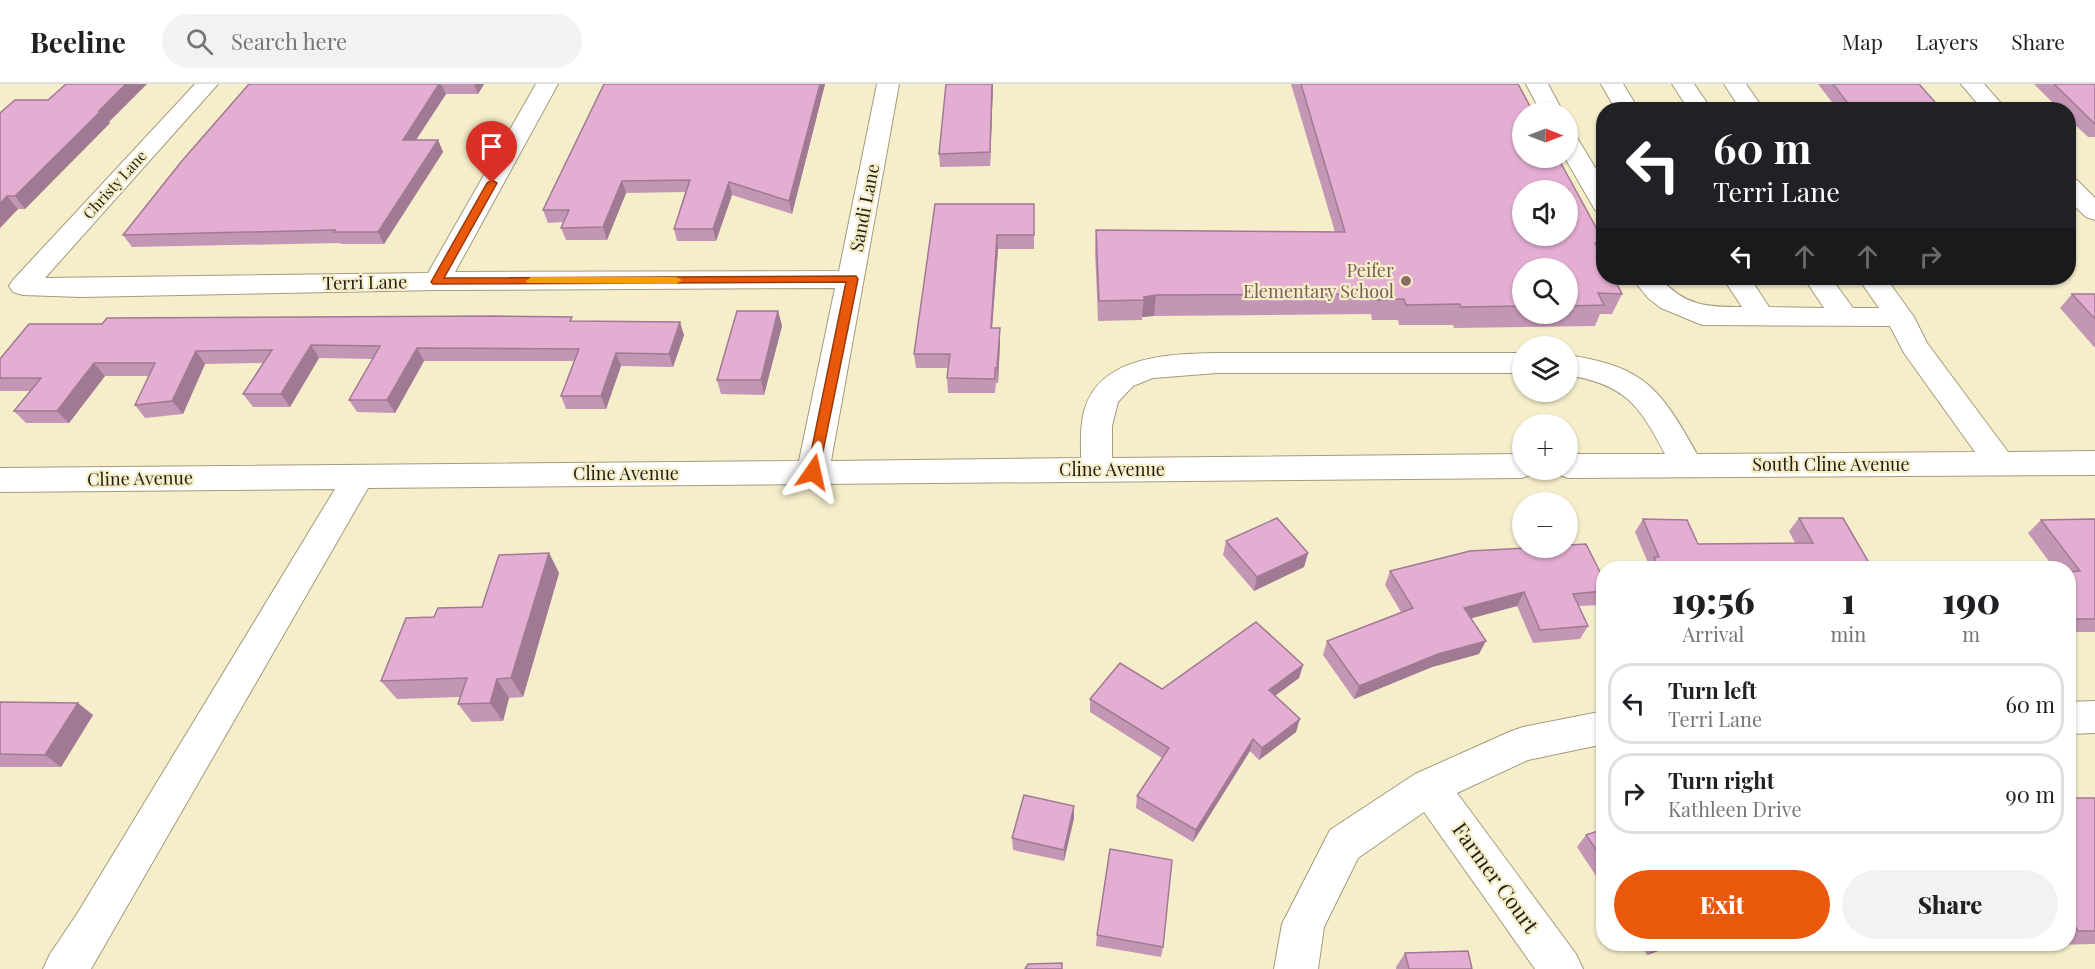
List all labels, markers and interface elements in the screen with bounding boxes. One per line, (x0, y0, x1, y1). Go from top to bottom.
search box (162, 14, 582, 68)
text: Beeline (30, 23, 126, 60)
icon: search (183, 25, 216, 58)
text: Search here (231, 26, 347, 56)
text: Map (1842, 27, 1883, 55)
text: Layers (1916, 27, 1978, 55)
text: Share (2011, 27, 2065, 55)
north arrow (1512, 102, 1578, 168)
map controls (1512, 102, 1578, 558)
text: 60 m (1713, 119, 1811, 175)
pin (466, 121, 517, 183)
icon: left (1614, 126, 1692, 204)
icon: arrive (475, 130, 508, 163)
street label: Christy Lane (78, 146, 150, 223)
street label: Sandi Lane (844, 162, 884, 254)
text: Terri Lane (1713, 173, 1840, 209)
button: sound (1512, 180, 1578, 246)
icon: left (1725, 240, 1758, 273)
icon: ahead (1788, 240, 1821, 273)
icon: ahead (1851, 240, 1884, 273)
icon: right (1914, 240, 1947, 273)
place label: Peifer Elementary School (1243, 258, 1394, 303)
button: search (1512, 258, 1578, 324)
street label: Terri Lane (322, 269, 408, 295)
marker: Peifer Elementary School (1399, 274, 1413, 288)
button: layers (1512, 336, 1578, 402)
button: + (1512, 414, 1578, 480)
position arrow (781, 440, 845, 504)
street label: South Cline Avenue (1752, 452, 1910, 476)
street label: Cline Avenue (1059, 457, 1165, 481)
street label: Cline Avenue (573, 461, 679, 485)
street label: Cline Avenue (87, 465, 193, 491)
button: − (1512, 492, 1578, 558)
text: 19:56 (1672, 575, 1755, 623)
text: 1 (1841, 575, 1855, 623)
text: 190 (1942, 575, 2000, 623)
text: Arrival (1683, 620, 1744, 647)
text: min (1831, 620, 1866, 647)
text: m (1962, 620, 1980, 647)
text: Turn left (1668, 675, 1757, 705)
icon: left (1617, 687, 1650, 720)
text: 60 m (2005, 689, 2055, 719)
text: Terri Lane (1668, 705, 1762, 732)
text: Turn right (1668, 765, 1774, 795)
icon: right (1617, 777, 1650, 810)
text: 90 m (2006, 779, 2055, 809)
text: Kathleen Drive (1668, 795, 1802, 822)
street label: Farmer Court (1447, 816, 1546, 938)
button: Exit (1614, 870, 1830, 939)
button: Share (1842, 870, 2058, 939)

